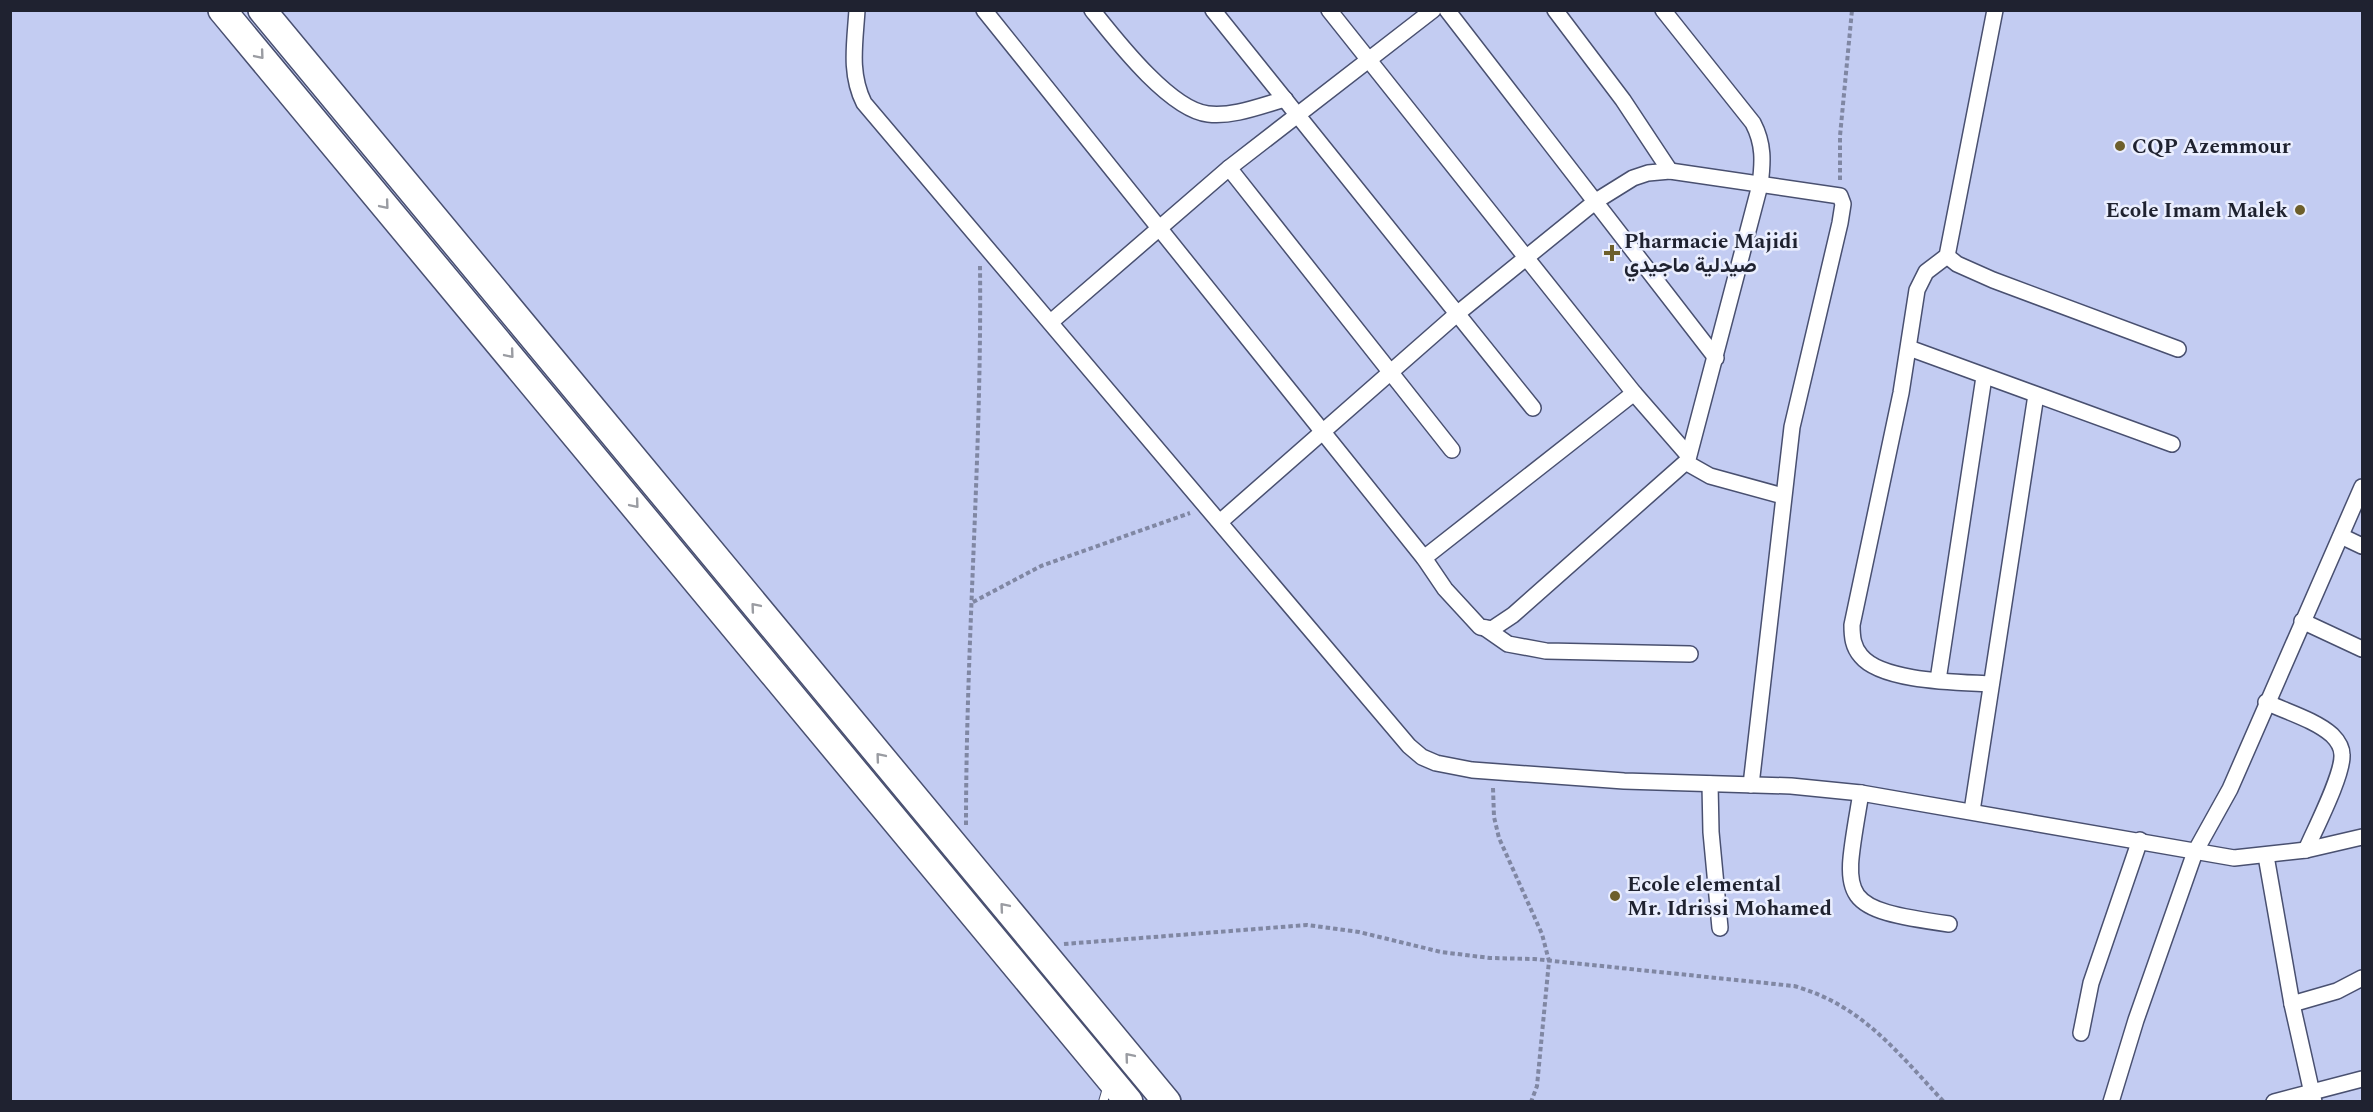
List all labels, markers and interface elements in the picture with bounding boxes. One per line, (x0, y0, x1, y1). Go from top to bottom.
one-way arrow (253, 48, 264, 59)
place label: CQP Azemmour (2132, 131, 2291, 163)
marker: CQP Azemmour (2113, 139, 2127, 153)
place label: Ecole Imam Malek (2106, 195, 2288, 227)
one-way arrow (378, 198, 389, 209)
marker: Ecole Imam Malek (2293, 203, 2307, 217)
place label: Pharmacie Majidi صيدلية ماجيدي (1624, 226, 1798, 282)
marker: Pharmacie Majidi صيدلية ماجيدي (1605, 246, 1619, 260)
one-way arrow (503, 347, 514, 358)
one-way arrow (628, 498, 639, 509)
one-way arrow (752, 603, 763, 614)
one-way arrow (876, 753, 887, 764)
place label: Ecole elemental Mr. Idrissi Mohamed (1627, 869, 1832, 925)
marker: Ecole elemental Mr. Idrissi Mohamed (1608, 889, 1622, 903)
one-way arrow (1000, 903, 1011, 914)
one-way arrow (1125, 1053, 1136, 1064)

